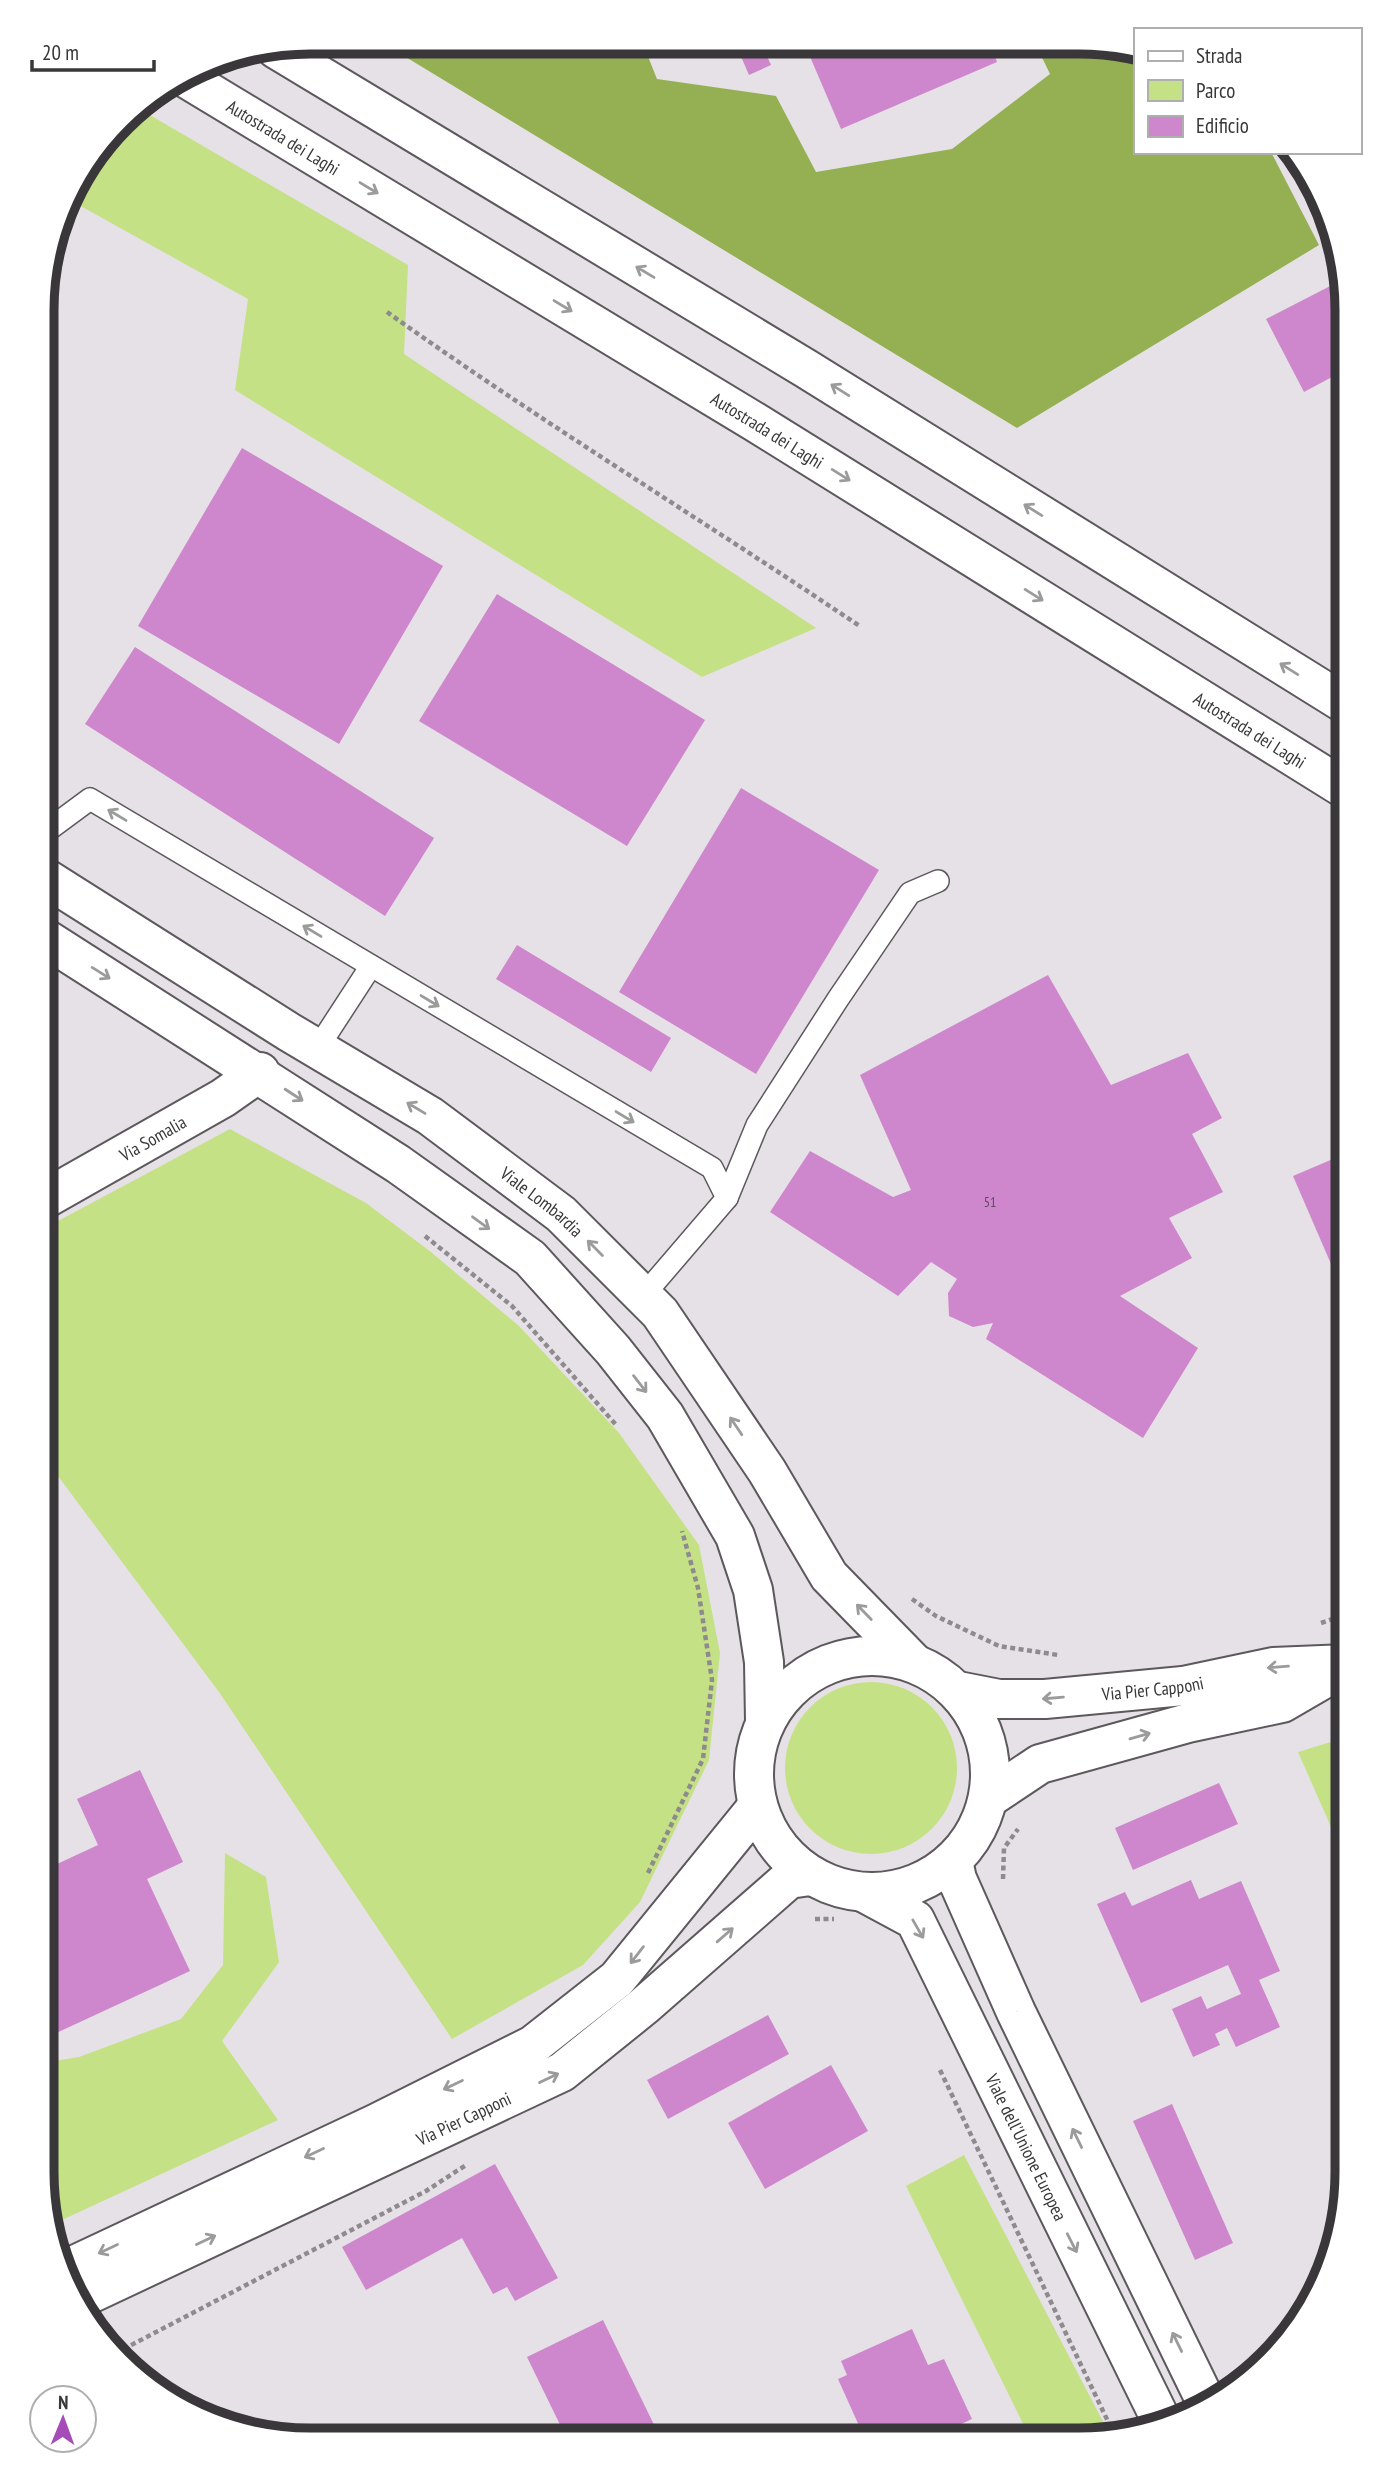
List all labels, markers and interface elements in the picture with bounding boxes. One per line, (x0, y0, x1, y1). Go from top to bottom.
scale bar (32, 28, 154, 72)
legend (1134, 28, 1361, 154)
text: 20 m (42, 39, 79, 66)
text: Strada (1196, 42, 1242, 69)
text: Parco (1196, 77, 1235, 104)
street label: Autostrada dei Laghi (223, 94, 344, 180)
text: Edificio (1196, 112, 1249, 139)
one-way arrow (358, 182, 378, 196)
one-way arrow (636, 264, 656, 278)
one-way arrow (553, 299, 573, 313)
one-way arrow (831, 382, 850, 397)
street label: Autostrada dei Laghi (707, 387, 828, 473)
one-way arrow (831, 469, 851, 483)
one-way arrow (1024, 502, 1044, 516)
one-way arrow (1024, 589, 1044, 603)
one-way arrow (1279, 661, 1299, 675)
street label: Autostrada dei Laghi (1190, 686, 1310, 773)
one-way arrow (107, 807, 127, 821)
one-way arrow (303, 924, 323, 938)
one-way arrow (91, 967, 111, 981)
one-way arrow (419, 994, 439, 1008)
one-way arrow (283, 1088, 303, 1102)
one-way arrow (407, 1101, 427, 1115)
street label: Via Somalia (114, 1110, 190, 1166)
one-way arrow (615, 1110, 635, 1124)
street label: Viale Lombardia (495, 1161, 588, 1241)
house number: 51 (984, 1193, 996, 1211)
one-way arrow (471, 1216, 490, 1230)
one-way arrow (587, 1240, 604, 1257)
one-way arrow (633, 1375, 648, 1393)
one-way arrow (729, 1417, 743, 1436)
one-way arrow (856, 1604, 873, 1621)
one-way arrow (1268, 1661, 1290, 1674)
street label: Via Pier Capponi (1100, 1670, 1206, 1705)
one-way arrow (1043, 1692, 1065, 1705)
one-way arrow (1129, 1729, 1151, 1742)
one-way arrow (911, 1919, 925, 1939)
one-way arrow (716, 1927, 734, 1943)
one-way arrow (629, 1945, 644, 1963)
street label: Viale dell'Unione Europea (980, 2069, 1072, 2224)
one-way arrow (538, 2071, 559, 2084)
one-way arrow (443, 2079, 464, 2093)
street label: Via Pier Capponi (411, 2086, 514, 2151)
one-way arrow (1070, 2128, 1084, 2149)
one-way arrow (303, 2147, 325, 2160)
one-way arrow (1066, 2232, 1080, 2253)
one-way arrow (195, 2233, 216, 2247)
one-way arrow (97, 2244, 118, 2257)
one-way arrow (1169, 2332, 1183, 2353)
north arrow (28, 2384, 98, 2454)
text: N (58, 2390, 69, 2414)

